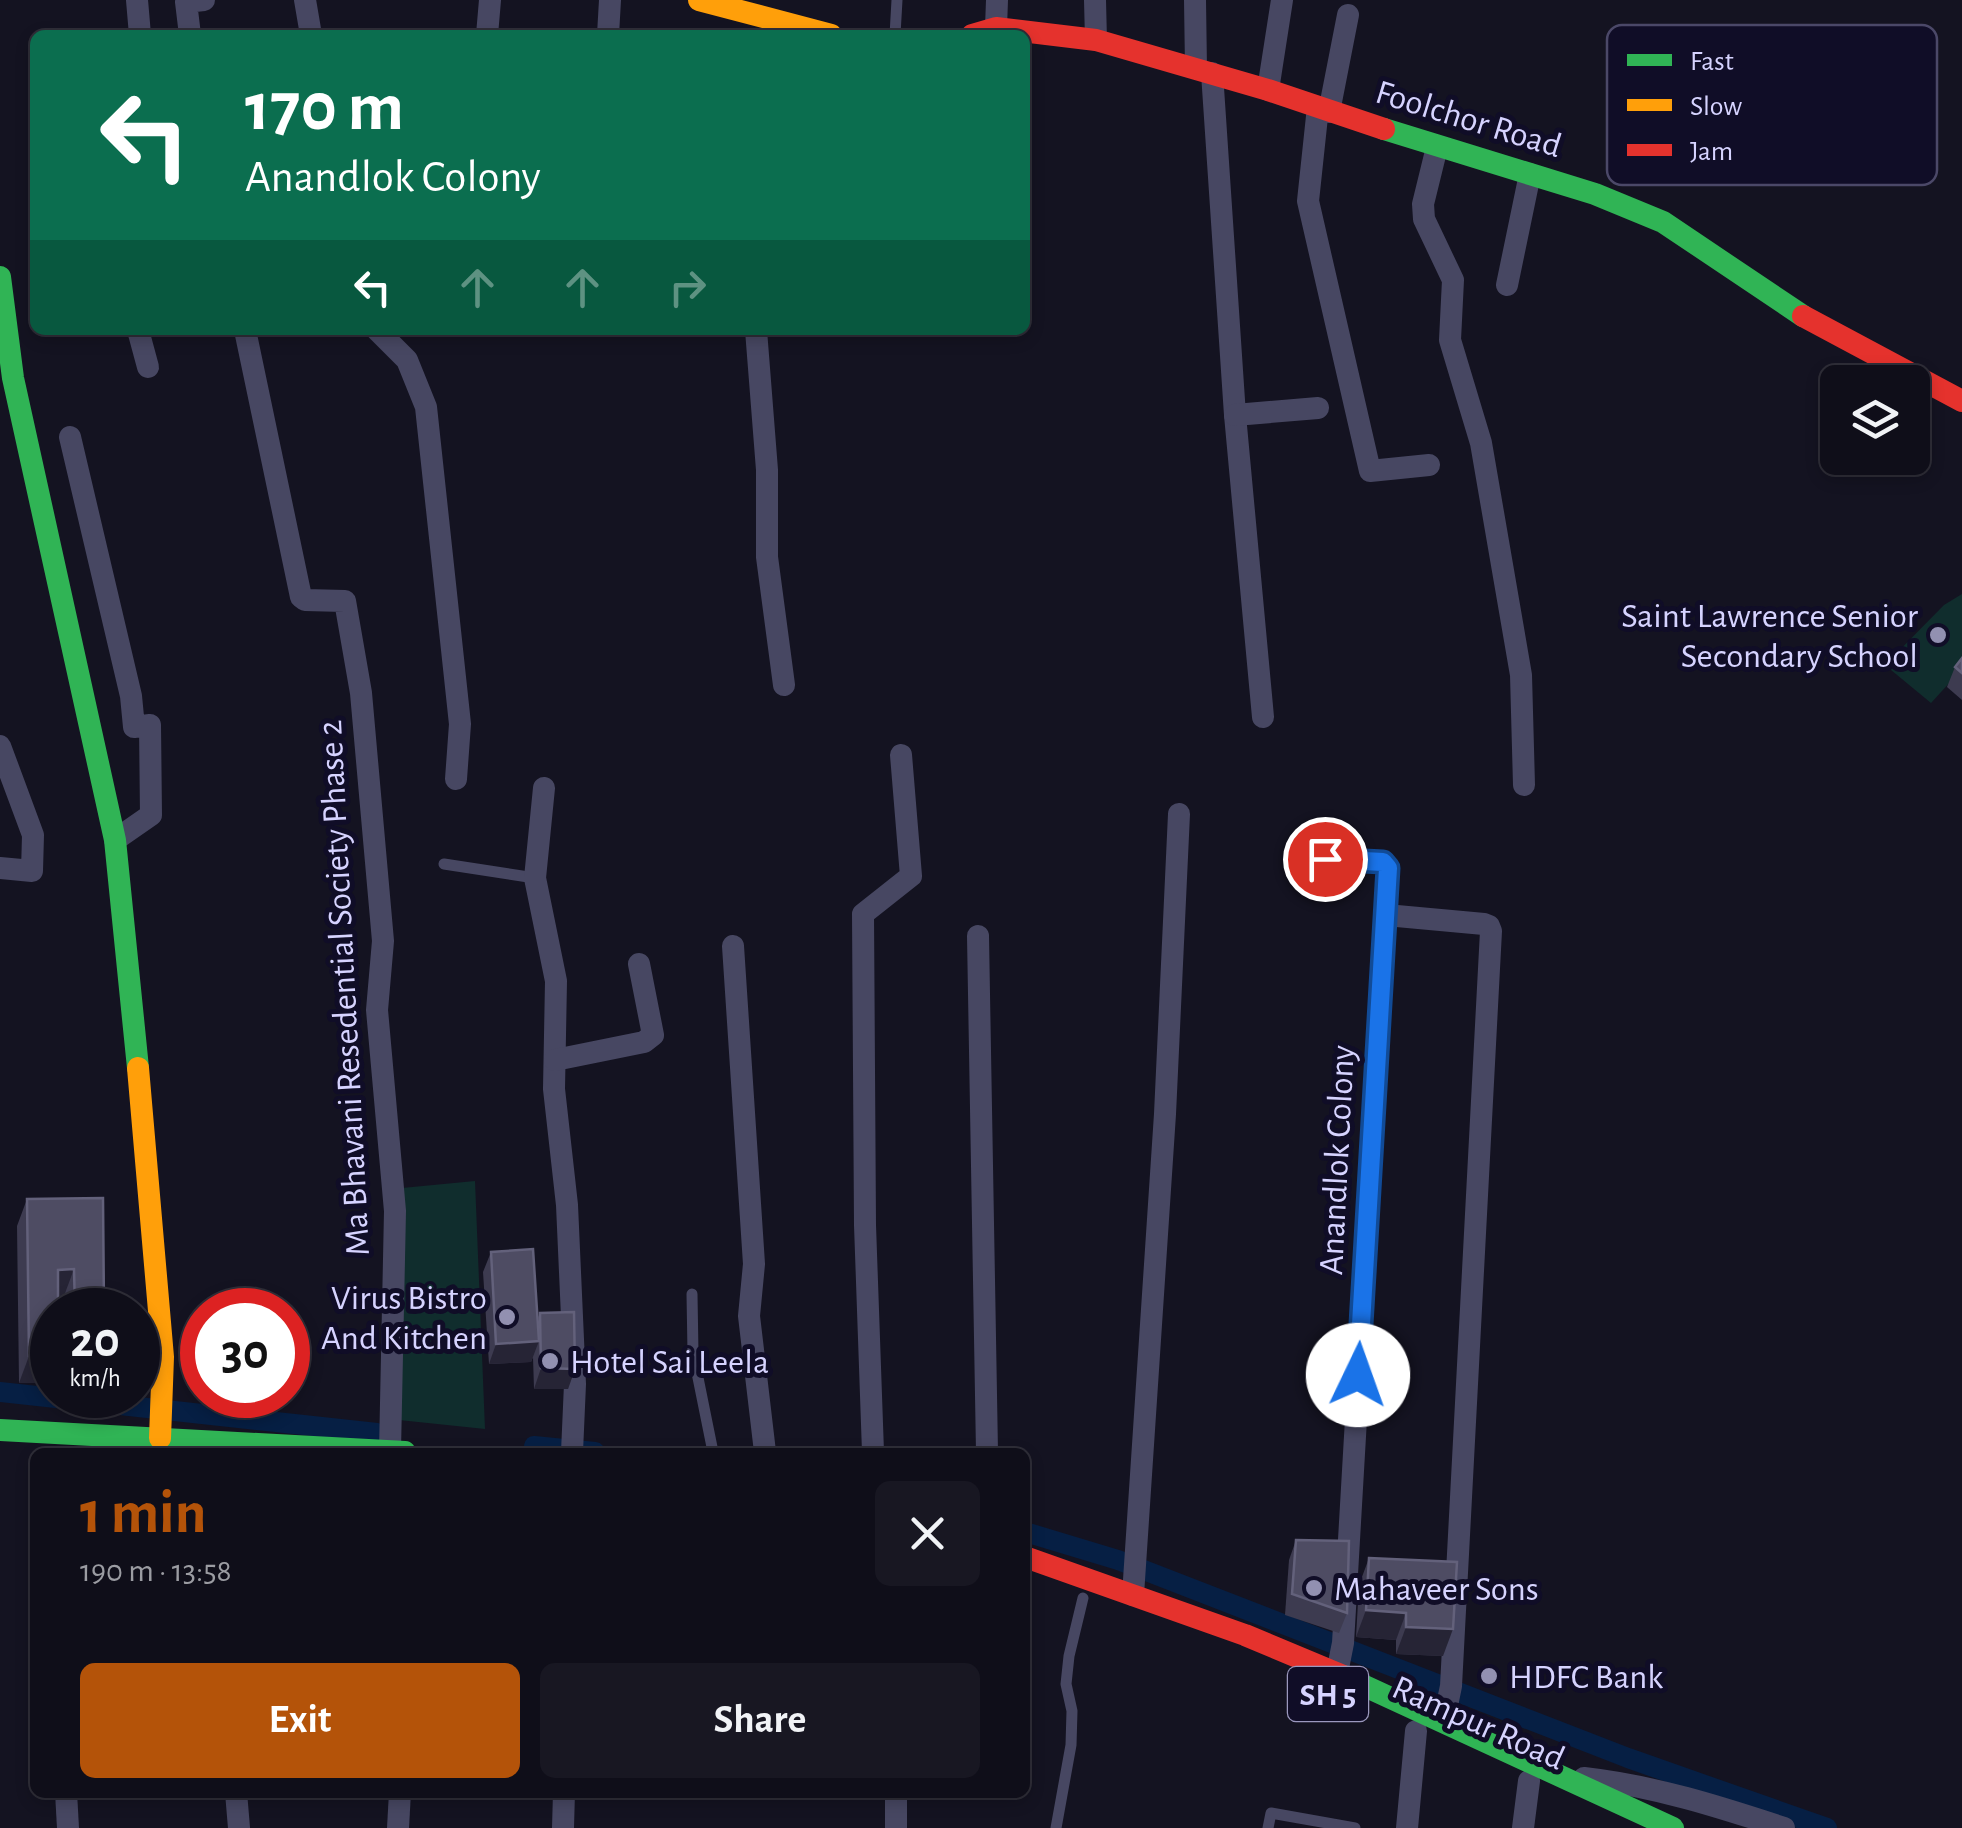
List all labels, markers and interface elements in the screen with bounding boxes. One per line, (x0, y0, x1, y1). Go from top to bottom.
legend (1607, 25, 1937, 185)
text: Fast (1690, 48, 1734, 76)
icon: left (80, 70, 210, 200)
text: 170 m (245, 73, 404, 143)
street label: Foolchor Road (1372, 75, 1566, 164)
text: Slow (1690, 93, 1742, 121)
text: Jam (1690, 138, 1733, 166)
text: Anandlok Colony (245, 155, 541, 200)
icon: left (345, 260, 400, 315)
icon: ahead (450, 260, 505, 315)
icon: ahead (555, 260, 610, 315)
icon: right (660, 260, 715, 315)
map controls (1820, 365, 1930, 475)
button: layers (1820, 365, 1930, 475)
place label: Saint Lawrence Senior Secondary School (1621, 599, 1919, 674)
marker: Saint Lawrence Senior Secondary School (1927, 624, 1949, 646)
street label: Ma Bhavani Resedential Society Phase 2 (313, 719, 376, 1257)
pin (1283, 817, 1368, 902)
icon: arrive (1298, 832, 1353, 887)
street label: Anandlok Colony (1314, 1044, 1361, 1276)
place label: Virus Bistro And Kitchen (321, 1281, 487, 1356)
speed limit sign: 30 (180, 1288, 310, 1418)
marker: Virus Bistro And Kitchen (496, 1306, 518, 1328)
text: 20 (70, 1316, 120, 1366)
position arrow (1306, 1323, 1410, 1427)
place label: Hotel Sai Leela (570, 1345, 769, 1380)
marker: Hotel Sai Leela (539, 1350, 561, 1372)
text: km/h (69, 1366, 121, 1391)
button: close (875, 1481, 980, 1586)
text: 1 min (80, 1484, 206, 1544)
text: 190 m · 13:58 (80, 1555, 232, 1587)
place label: Mahaveer Sons (1334, 1572, 1539, 1607)
marker: Mahaveer Sons (1303, 1577, 1325, 1599)
place label: HDFC Bank (1509, 1660, 1663, 1695)
button: Exit (80, 1663, 520, 1778)
button: Share (540, 1663, 980, 1778)
marker: HDFC Bank (1478, 1665, 1500, 1687)
road number: SH 5 (1288, 1667, 1368, 1721)
street label: Rampur Road (1387, 1670, 1570, 1777)

